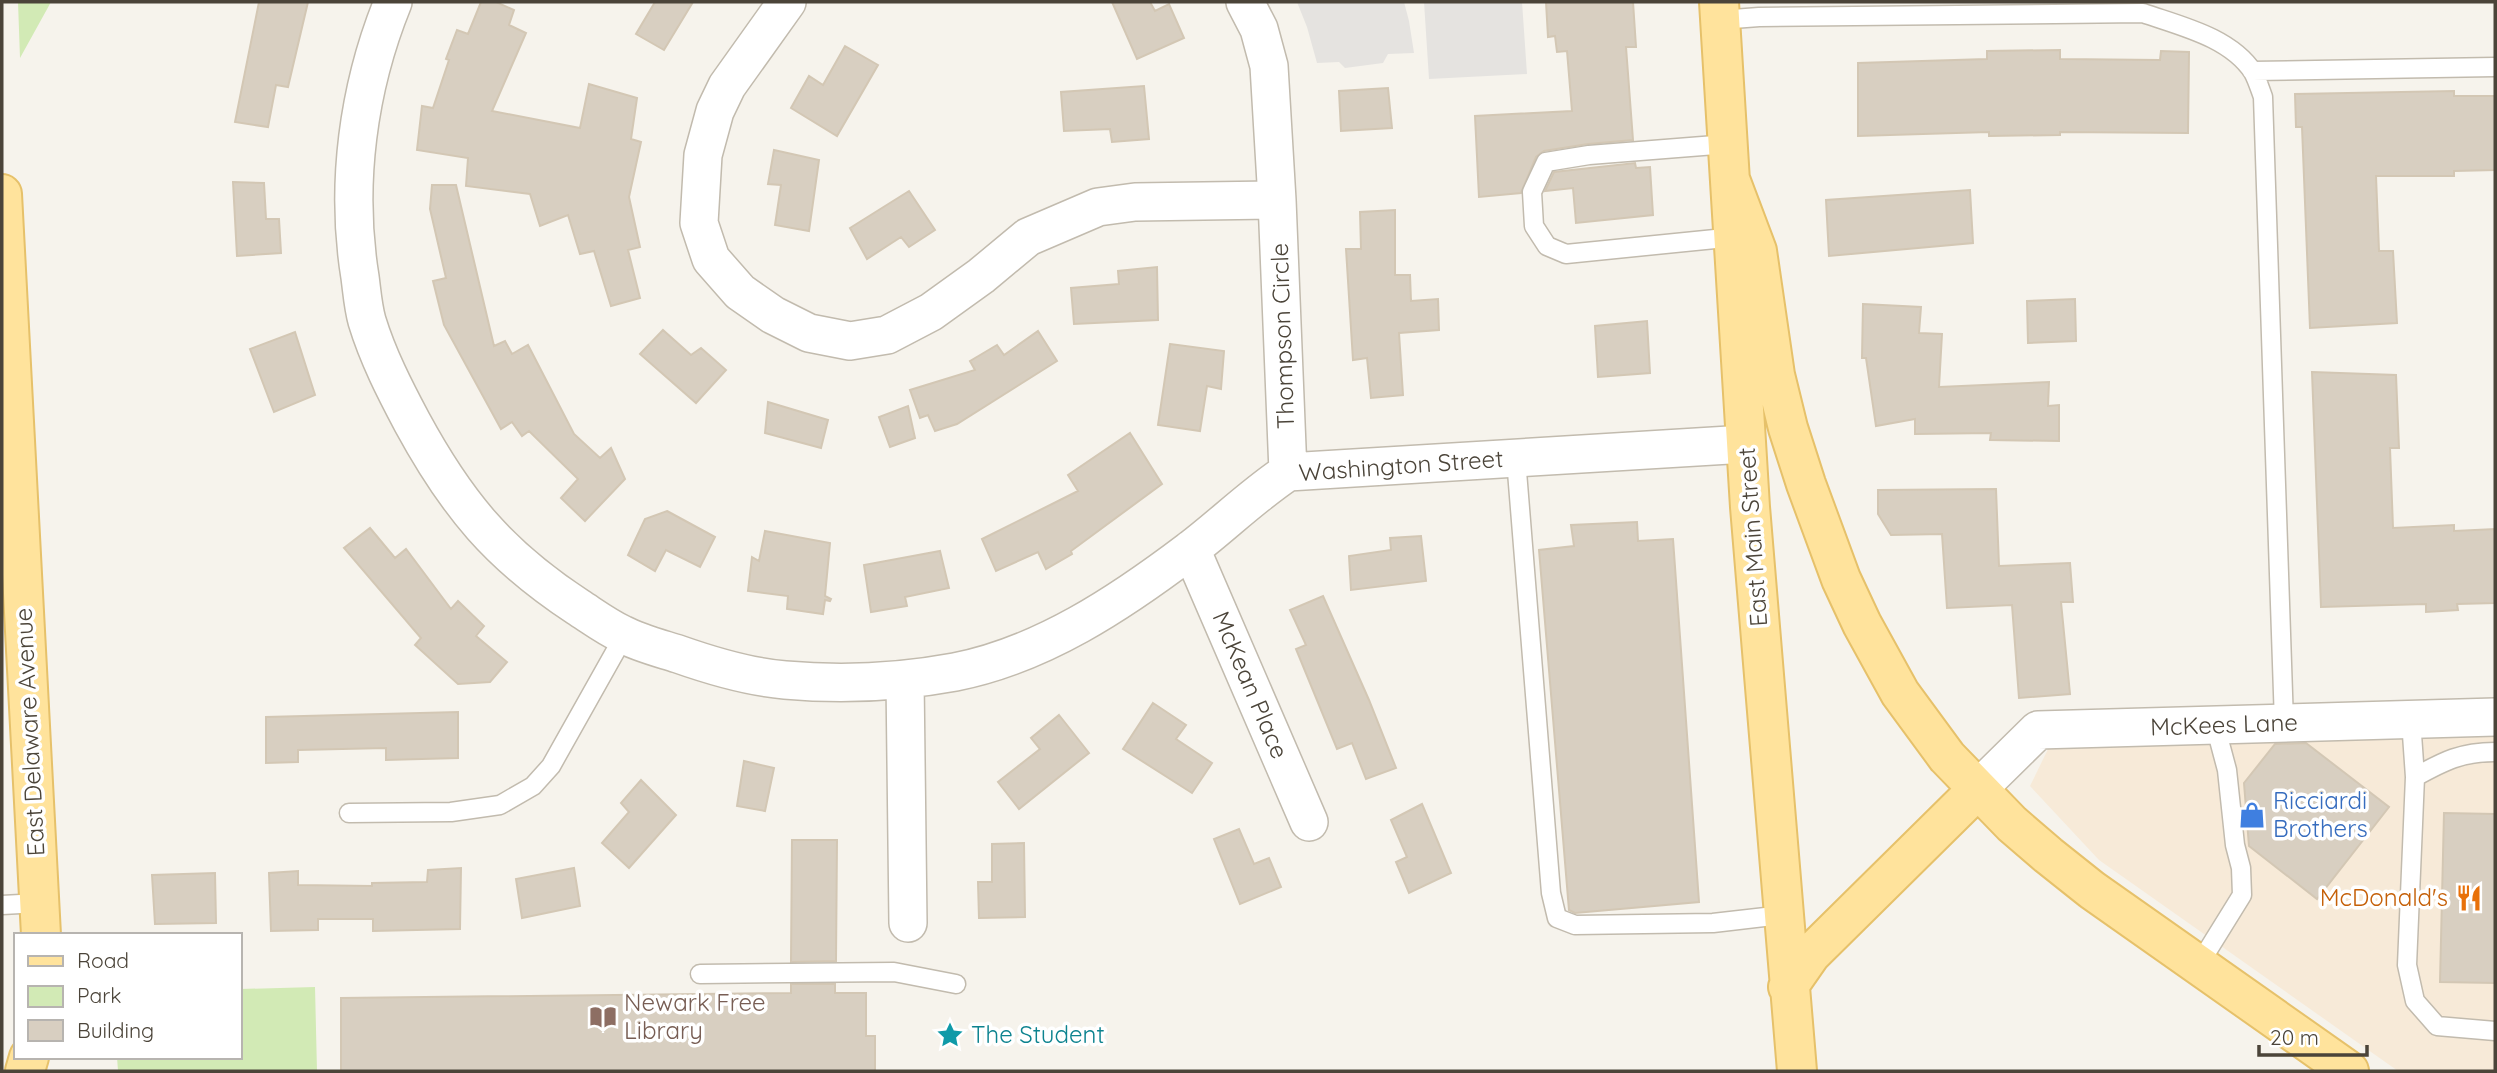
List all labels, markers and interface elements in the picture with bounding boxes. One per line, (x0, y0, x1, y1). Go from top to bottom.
street label: Thompson Circle (1264, 243, 1300, 430)
street label: Washington Street (1298, 443, 1504, 487)
street label: East Main Street (1731, 446, 1773, 628)
street label: East Delaware Avenue (8, 607, 50, 857)
street label: McKean Place (1206, 607, 1295, 763)
street label: McKees Lane (2150, 706, 2298, 742)
place label: Ricciardi Brothers (2273, 785, 2368, 843)
shop icon: Ricciardi Brothers (2237, 800, 2267, 830)
place label: McDonald's (2320, 882, 2448, 912)
restaurant icon: McDonald's (2454, 883, 2484, 913)
legend (14, 933, 242, 1059)
text: Road (77, 947, 129, 973)
text: Park (77, 982, 121, 1008)
place label: Newark Free Library (624, 987, 766, 1045)
library icon: Newark Free Library (588, 1002, 618, 1032)
scale bar (2259, 1014, 2368, 1058)
text: Building (77, 1017, 154, 1043)
place label: The Student (971, 1019, 1105, 1049)
place icon: The Student (935, 1020, 965, 1050)
text: 20 m (2270, 1024, 2319, 1050)

